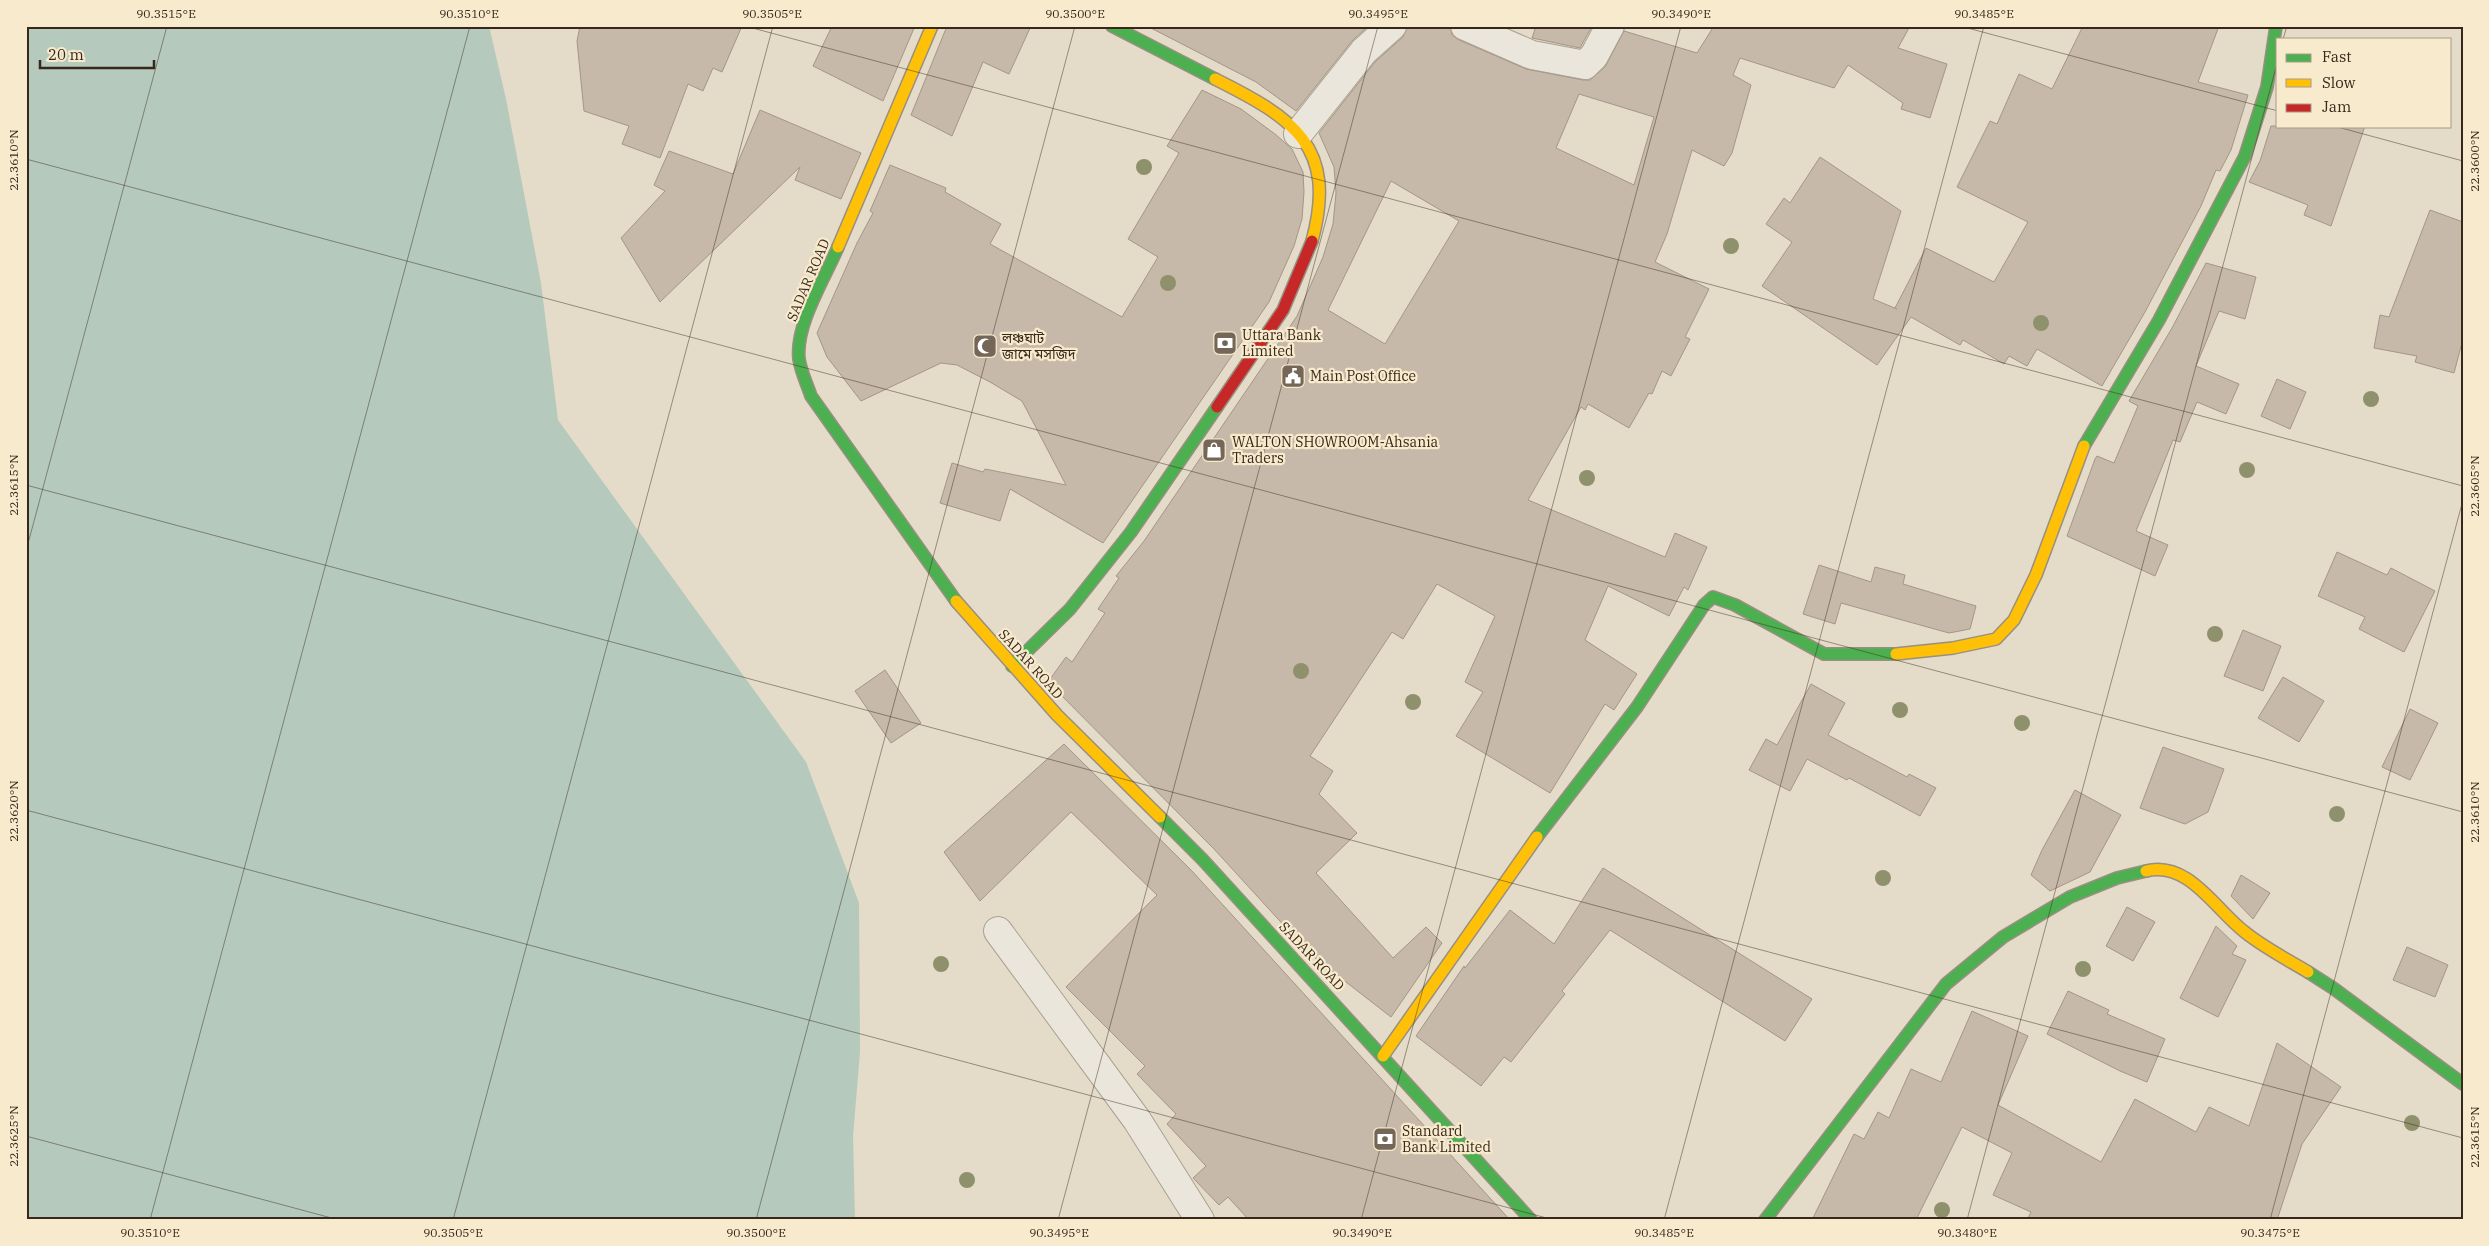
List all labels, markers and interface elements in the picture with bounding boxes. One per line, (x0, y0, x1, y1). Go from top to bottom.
text: 90.3515°E (136, 6, 196, 21)
text: 90.3510°E (439, 6, 499, 21)
text: 90.3505°E (742, 6, 802, 21)
text: 90.3500°E (1045, 6, 1105, 21)
text: 90.3495°E (1348, 6, 1408, 21)
text: 90.3490°E (1651, 6, 1711, 21)
text: 90.3485°E (1954, 6, 2014, 21)
scale bar (40, 38, 154, 70)
legend (2276, 38, 2452, 128)
text: 20 m (48, 45, 84, 64)
text: Fast (2322, 47, 2352, 66)
text: Slow (2322, 73, 2356, 92)
text: Jam (2322, 97, 2351, 116)
text: 22.3610°N (6, 129, 21, 191)
text: 22.3600°N (2467, 130, 2482, 192)
street label: SADAR ROAD (783, 236, 834, 324)
place label: Uttara Bank Limited (1242, 326, 1322, 360)
place label: লঞ্চঘাট জামে মসজিদ (1001, 329, 1076, 363)
bank icon: Uttara Bank Limited (1212, 330, 1238, 356)
mosque icon: লঞ্চঘাট জামে মসজিদ (972, 333, 998, 359)
public building icon: Main Post Office (1280, 363, 1306, 389)
place label: Main Post Office (1310, 367, 1416, 385)
place label: WALTON SHOWROOM-Ahsania Traders (1232, 433, 1439, 467)
shop icon: WALTON SHOWROOM-Ahsania Traders (1201, 437, 1227, 463)
text: 22.3615°N (6, 454, 21, 516)
text: 22.3605°N (2467, 455, 2482, 517)
street label: SADAR ROAD (995, 625, 1067, 703)
text: 22.3620°N (6, 780, 21, 842)
text: 22.3610°N (2467, 781, 2482, 843)
street label: SADAR ROAD (1275, 918, 1349, 994)
text: 22.3625°N (6, 1105, 21, 1167)
text: 22.3615°N (2467, 1106, 2482, 1168)
place label: Standard Bank Limited (1402, 1122, 1491, 1156)
bank icon: Standard Bank Limited (1372, 1126, 1398, 1152)
text: 90.3510°E (120, 1225, 180, 1240)
text: 90.3505°E (423, 1225, 483, 1240)
text: 90.3500°E (726, 1225, 786, 1240)
text: 90.3495°E (1029, 1225, 1089, 1240)
text: 90.3490°E (1332, 1225, 1392, 1240)
text: 90.3485°E (1634, 1225, 1694, 1240)
text: 90.3480°E (1937, 1225, 1997, 1240)
text: 90.3475°E (2240, 1225, 2300, 1240)

